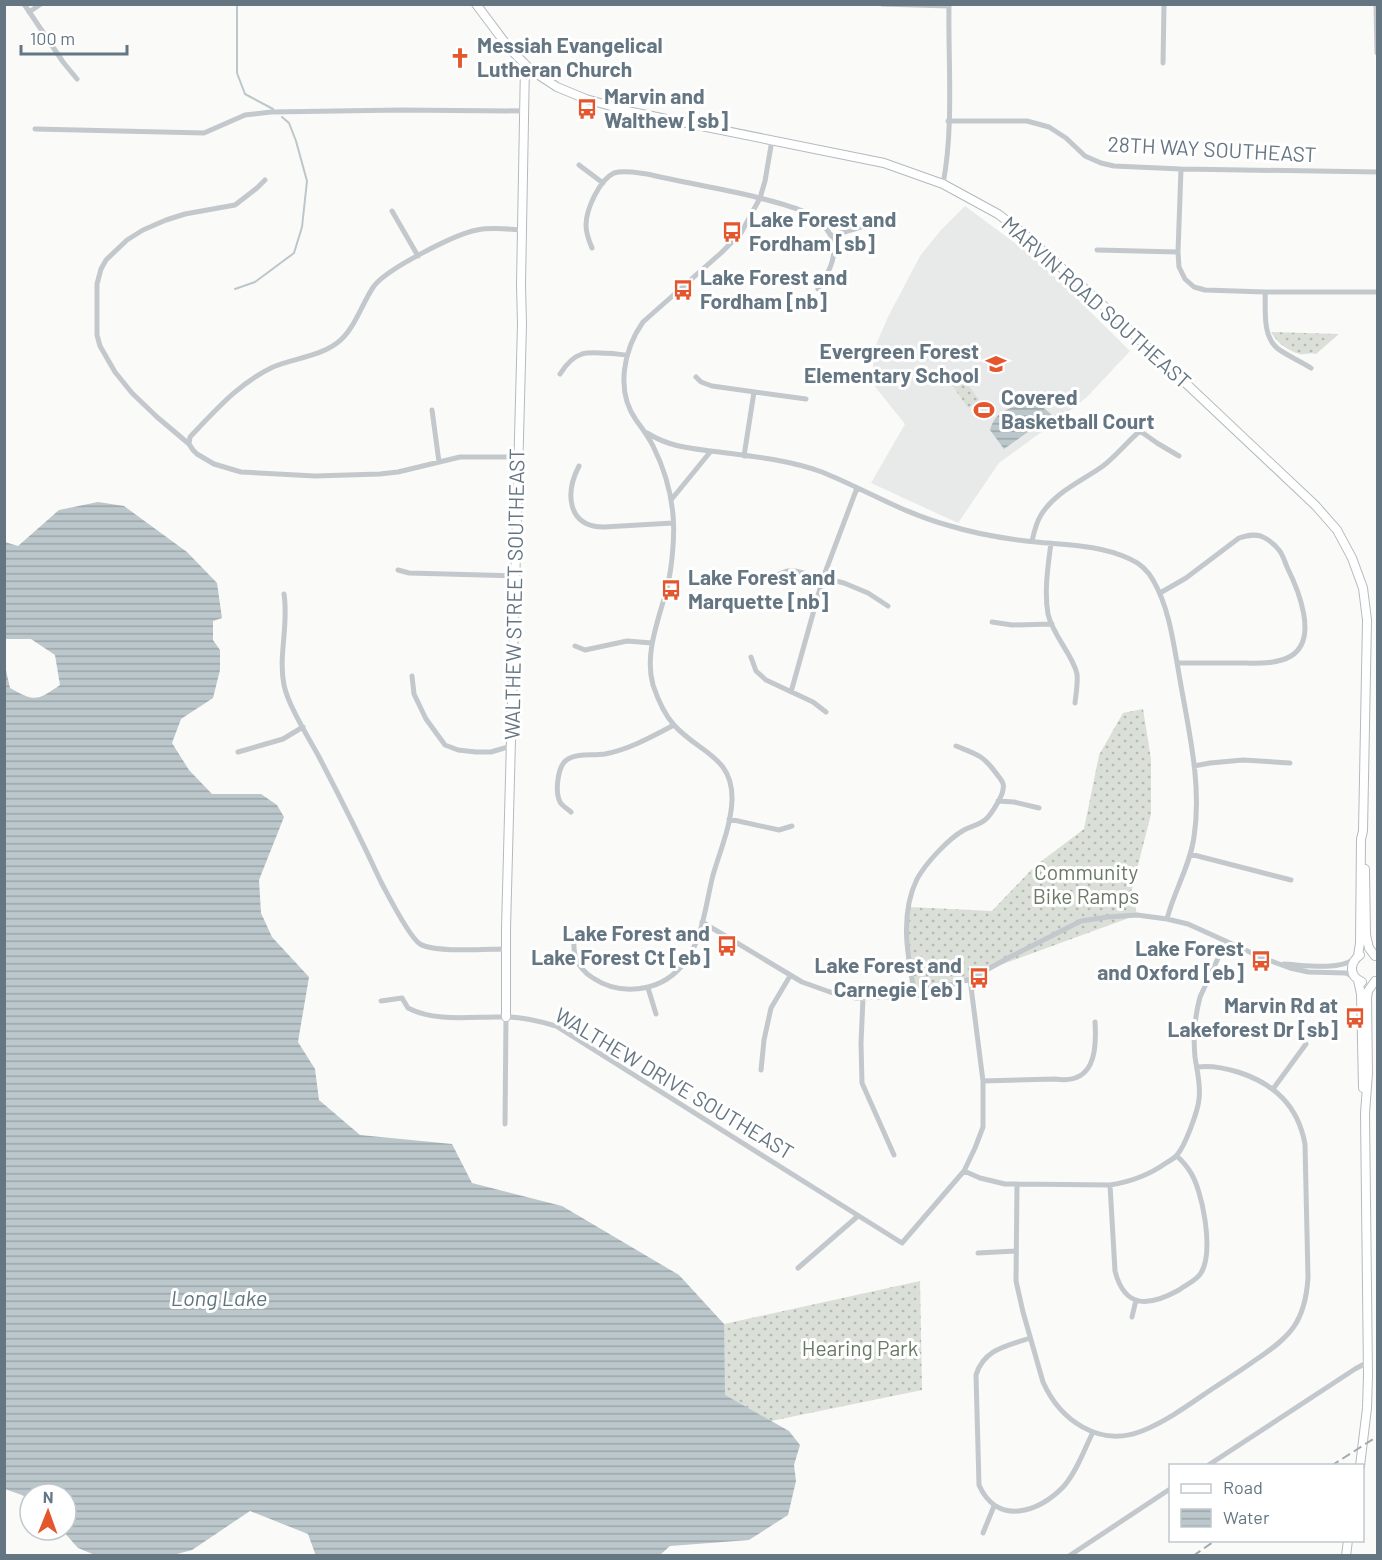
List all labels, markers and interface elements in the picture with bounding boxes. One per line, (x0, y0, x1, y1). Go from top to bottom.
scale bar (21, 18, 128, 56)
text: 100 m (30, 27, 75, 49)
place label: Messiah Evangelical Lutheran Church (477, 32, 663, 81)
church icon: Messiah Evangelical Lutheran Church (448, 46, 472, 70)
place label: Marvin and Walthew [sb] (604, 83, 728, 132)
bus stop icon: Marvin and Walthew [sb] (575, 97, 599, 121)
street label: 28TH WAY SOUTHEAST (1107, 131, 1317, 166)
place label: Lake Forest and Fordham [sb] (749, 206, 896, 255)
street label: MARVIN ROAD SOUTHEAST (997, 210, 1197, 393)
bus stop icon: Lake Forest and Fordham [sb] (720, 220, 744, 244)
place label: Lake Forest and Fordham [nb] (700, 264, 847, 313)
bus stop icon: Lake Forest and Fordham [nb] (671, 278, 695, 302)
place label: Evergreen Forest Elementary School (804, 338, 979, 387)
school or university icon: Evergreen Forest Elementary School (984, 352, 1008, 376)
place label: Covered Basketball Court (1001, 384, 1154, 433)
sports icon: Covered Basketball Court (972, 398, 996, 422)
street label: WALTHEW STREET SOUTHEAST (498, 448, 529, 740)
place label: Lake Forest and Marquette [nb] (688, 564, 835, 613)
bus stop icon: Lake Forest and Marquette [nb] (659, 578, 683, 602)
park label: Community Bike Ramps (1033, 859, 1139, 908)
place label: Lake Forest and Lake Forest Ct [eb] (531, 920, 710, 969)
bus stop icon: Lake Forest and Lake Forest Ct [eb] (715, 934, 739, 958)
place label: Lake Forest and Oxford [eb] (1097, 935, 1244, 984)
bus stop icon: Lake Forest and Oxford [eb] (1249, 949, 1273, 973)
place label: Lake Forest and Carnegie [eb] (815, 952, 962, 1001)
bus stop icon: Lake Forest and Carnegie [eb] (967, 966, 991, 990)
place label: Marvin Rd at Lakeforest Dr [sb] (1167, 992, 1338, 1041)
street label: WALTHEW DRIVE SOUTHEAST (551, 1001, 799, 1164)
bus stop icon: Marvin Rd at Lakeforest Dr [sb] (1343, 1006, 1367, 1030)
water label: Long Lake (171, 1284, 267, 1310)
park label: Hearing Park (802, 1335, 918, 1360)
legend (1169, 1464, 1364, 1542)
text: Road (1223, 1476, 1263, 1498)
north arrow (18, 1482, 78, 1542)
text: N (43, 1487, 54, 1506)
text: Water (1223, 1506, 1270, 1528)

